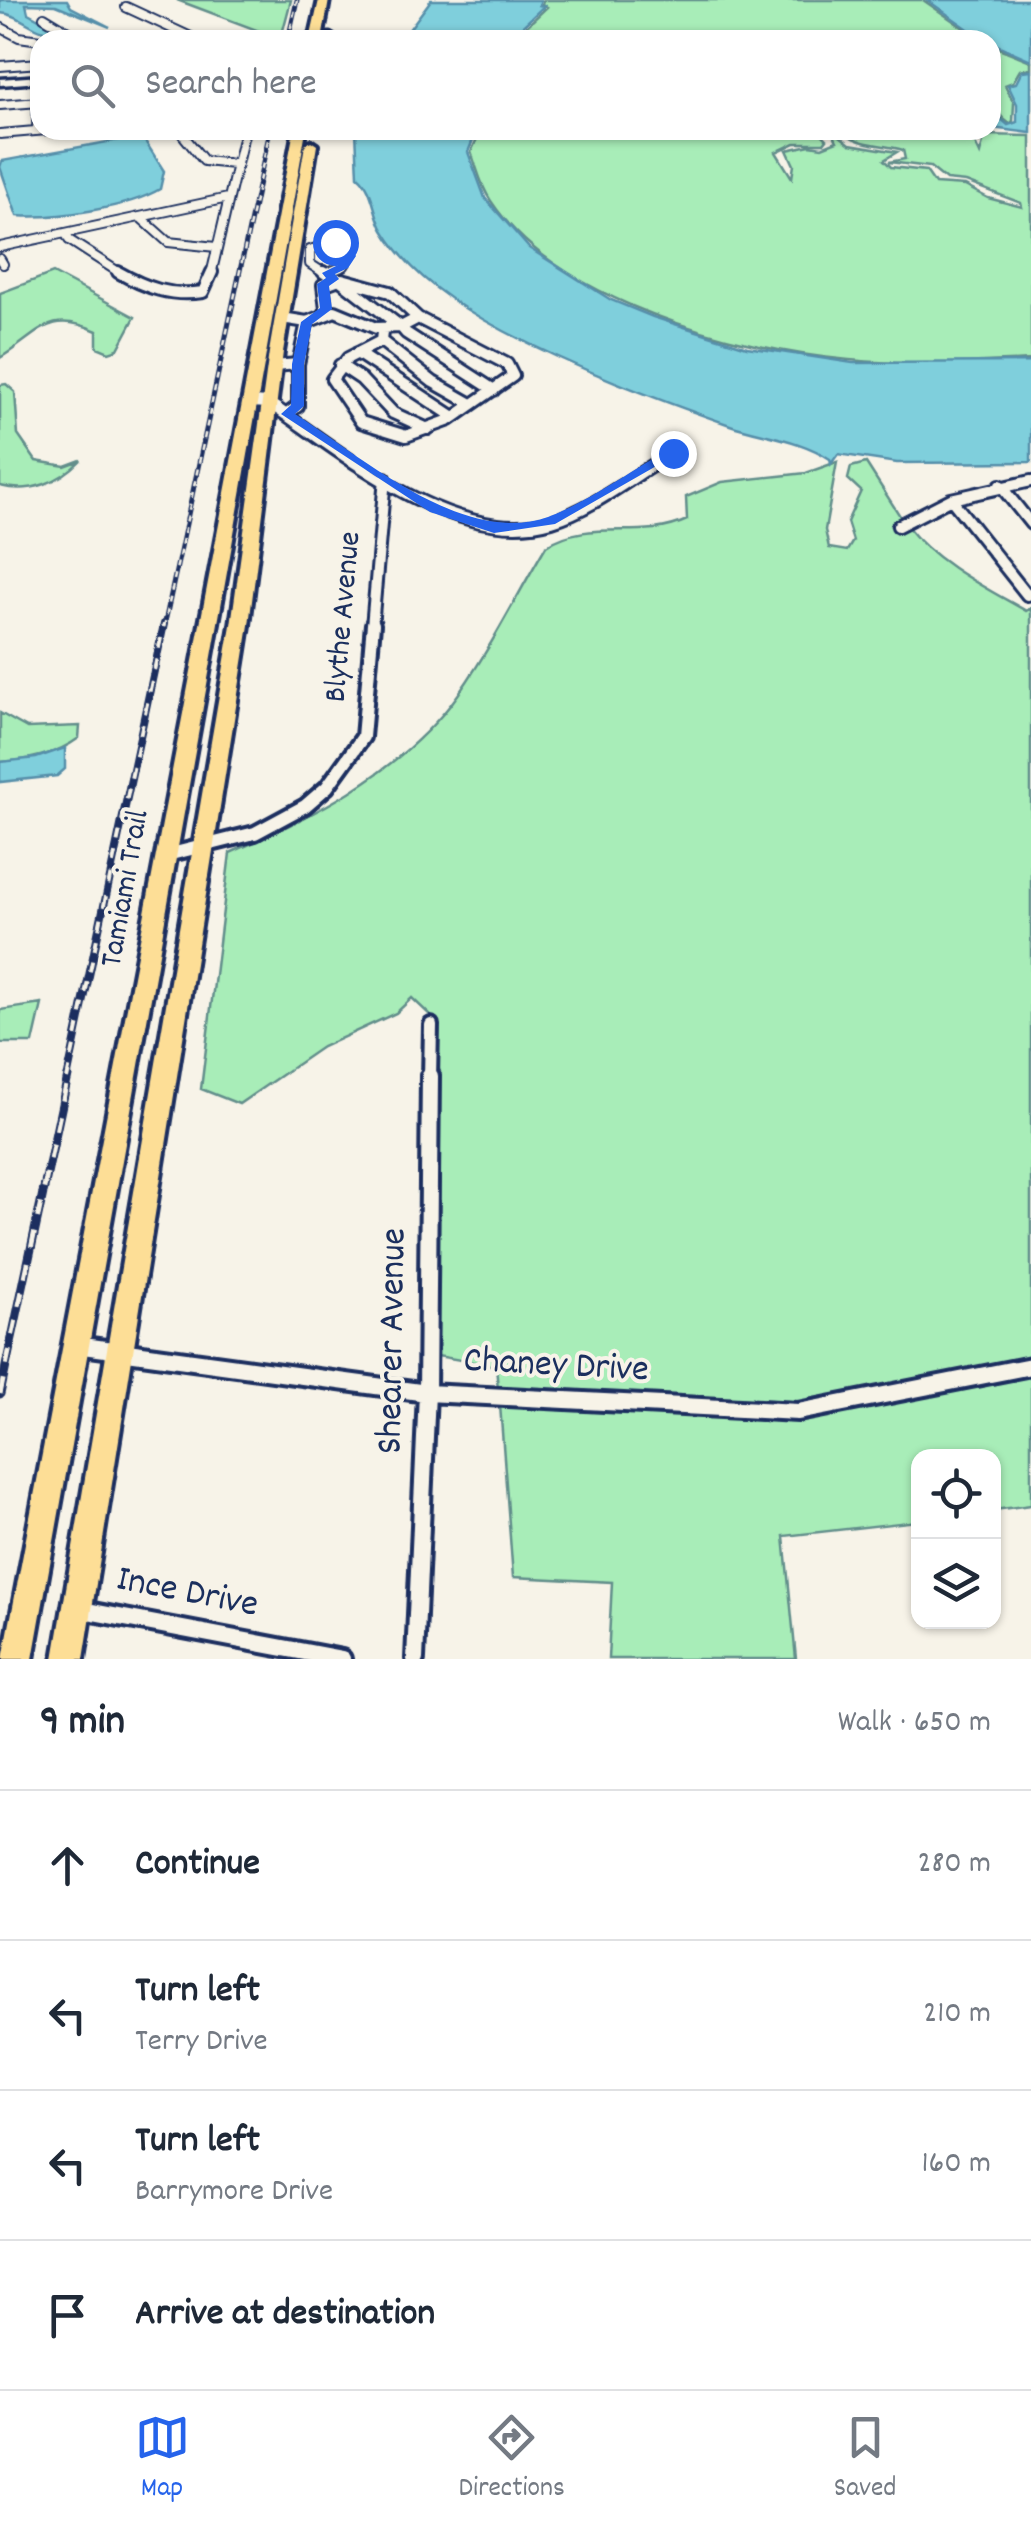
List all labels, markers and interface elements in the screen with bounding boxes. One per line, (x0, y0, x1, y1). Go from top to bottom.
search box (30, 30, 1001, 140)
icon: search (65, 58, 120, 113)
text: Search here (145, 58, 317, 113)
route start (313, 220, 359, 266)
route end (651, 431, 697, 477)
street label: Blythe Avenue (315, 530, 375, 704)
street label: Tamiami Trail (91, 806, 164, 971)
street label: Shearer Avenue (365, 1227, 423, 1455)
street label: Chaney Drive (462, 1335, 650, 1399)
map controls (911, 1449, 1001, 1629)
button: locate (911, 1449, 1001, 1539)
button: layers (911, 1539, 1001, 1629)
street label: Ince Drive (111, 1553, 263, 1635)
text: 9 min (40, 1694, 125, 1754)
text: Walk · 650 m (838, 1701, 991, 1747)
icon: ahead (40, 1838, 95, 1893)
text: Continue (135, 1838, 260, 1893)
text: 280 m (917, 1842, 991, 1888)
text: Turn left (135, 1965, 260, 2020)
icon: left (40, 1988, 95, 2043)
text: 210 m (923, 1992, 991, 2038)
text: Terry Drive (135, 2020, 268, 2066)
text: Turn left (135, 2115, 260, 2170)
icon: left (40, 2138, 95, 2193)
text: 160 m (922, 2142, 991, 2188)
text: Barrymore Drive (135, 2170, 333, 2216)
icon: arrive (40, 2288, 95, 2343)
text: Arrive at destination (135, 2288, 435, 2343)
tab: Map (135, 2410, 190, 2510)
tab: Directions (459, 2410, 565, 2510)
tab: Saved (834, 2410, 896, 2510)

